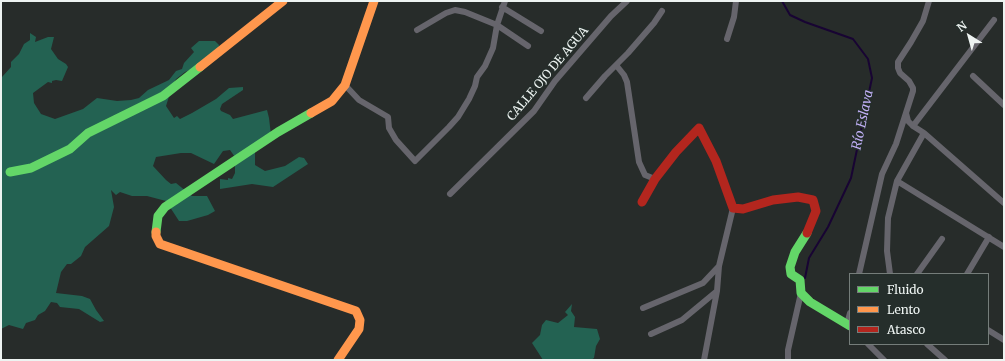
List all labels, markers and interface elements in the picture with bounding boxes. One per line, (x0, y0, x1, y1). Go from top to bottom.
north arrow (949, 16, 989, 56)
text: N (954, 18, 969, 35)
street label: CALLE OJO DE AGUA (504, 24, 592, 124)
water label: Río Eslava (849, 89, 877, 151)
legend (849, 273, 989, 345)
text: Fluido (887, 282, 924, 297)
text: Lento (887, 302, 920, 317)
text: Atasco (887, 322, 925, 337)

